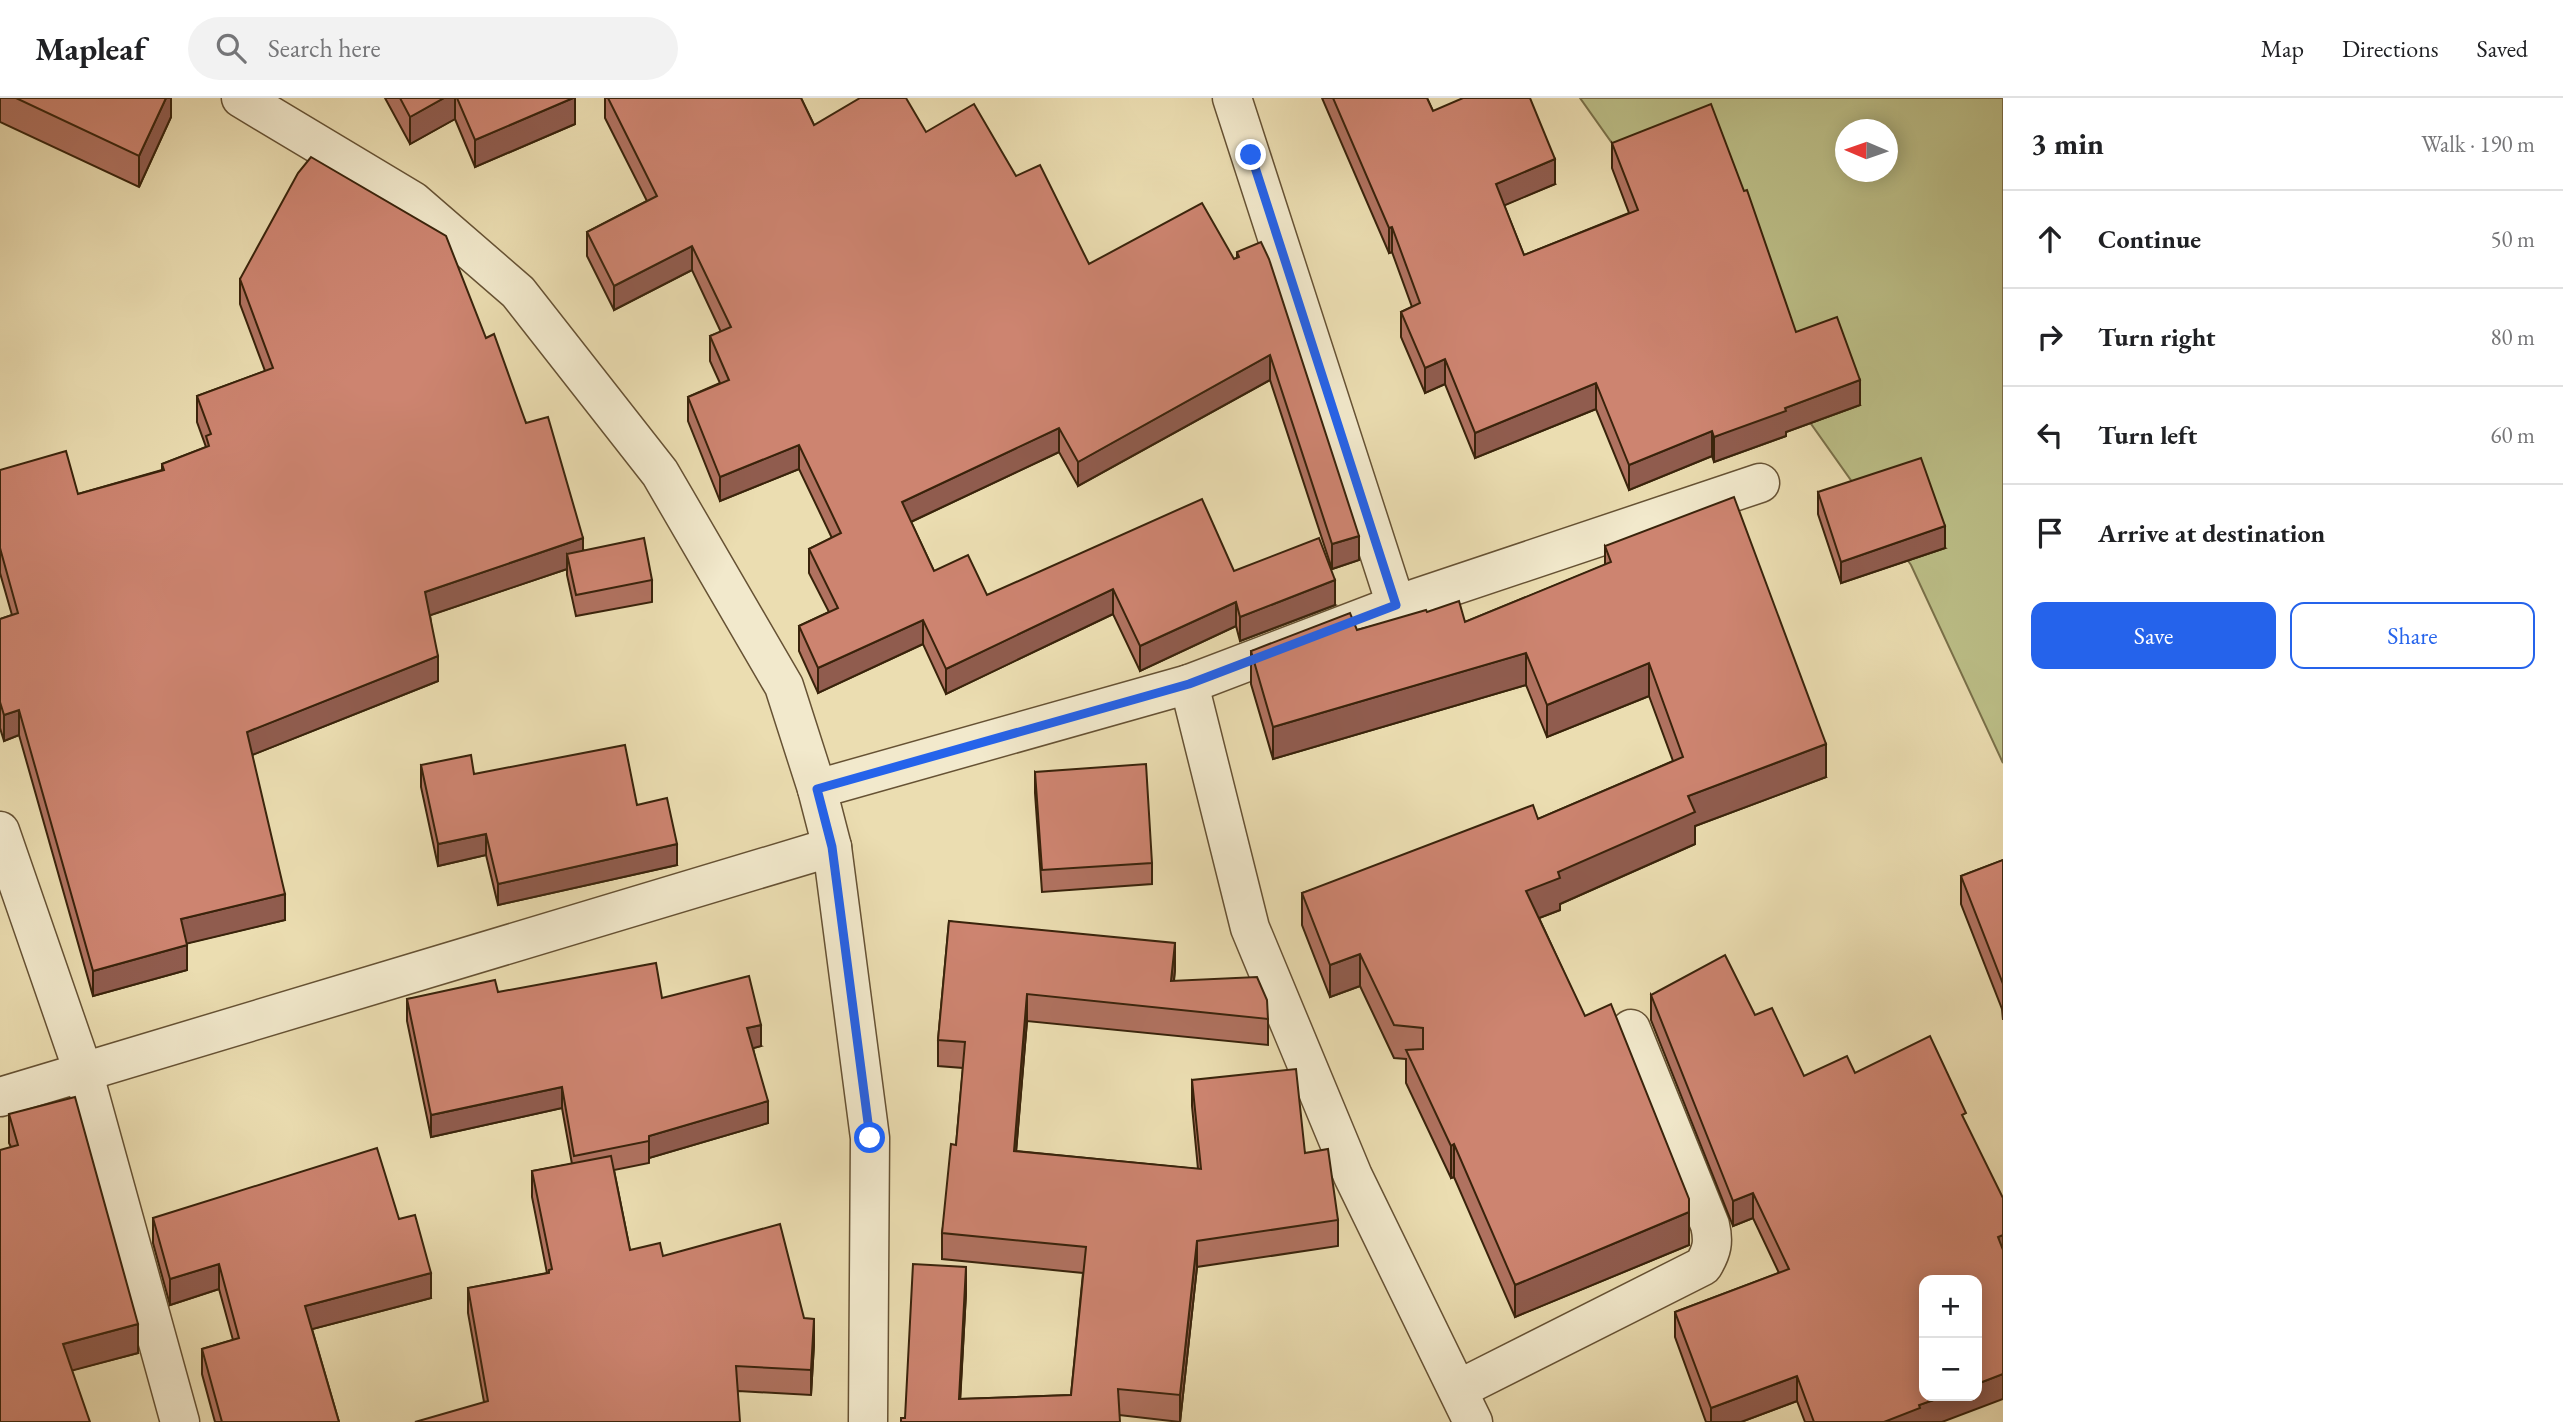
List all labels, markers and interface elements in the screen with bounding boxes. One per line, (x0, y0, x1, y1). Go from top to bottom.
search box (188, 17, 678, 80)
text: Mapleaf (35, 27, 146, 70)
icon: search (212, 29, 250, 67)
text: Search here (268, 31, 381, 65)
text: Map (2261, 33, 2304, 64)
text: Directions (2342, 33, 2439, 64)
text: Saved (2477, 33, 2528, 64)
north arrow (1835, 119, 1898, 182)
text: 3 min (2031, 124, 2104, 163)
text: Walk · 190 m (2421, 129, 2535, 159)
route end (1235, 139, 1266, 170)
icon: ahead (2031, 220, 2069, 258)
text: Continue (2098, 222, 2201, 256)
text: 50 m (2490, 224, 2535, 254)
icon: right (2031, 318, 2069, 356)
text: Turn right (2098, 320, 2216, 354)
text: 80 m (2490, 322, 2535, 352)
icon: left (2031, 416, 2069, 454)
text: Turn left (2098, 418, 2197, 452)
text: 60 m (2490, 420, 2535, 450)
icon: arrive (2031, 514, 2069, 552)
text: Arrive at destination (2098, 516, 2325, 550)
button: Save (2031, 602, 2276, 669)
button: Share (2290, 602, 2535, 669)
route start (854, 1122, 885, 1153)
map controls (1919, 1275, 1982, 1401)
button: + (1919, 1275, 1982, 1338)
button: − (1919, 1338, 1982, 1401)

